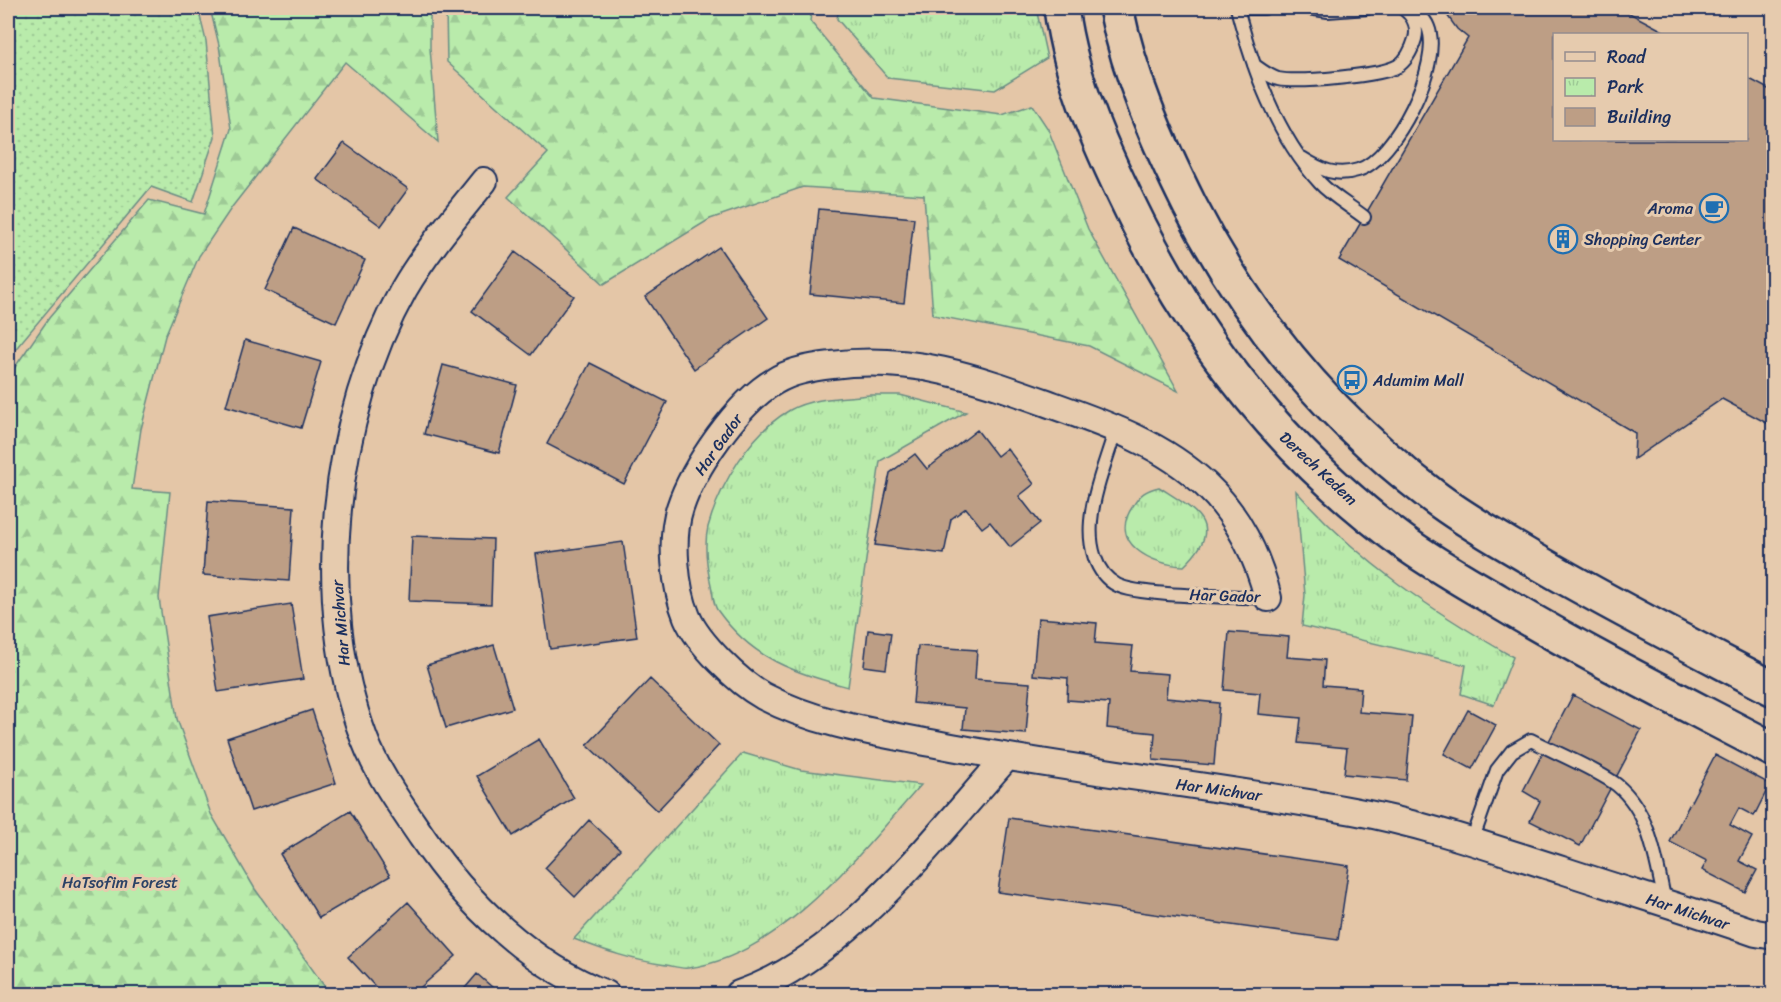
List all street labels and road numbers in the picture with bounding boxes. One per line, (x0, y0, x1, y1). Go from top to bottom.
street label: Har Gador (686, 406, 751, 482)
street label: Derech Kedem (1272, 424, 1365, 513)
street label: Har Michvar (322, 577, 359, 667)
street label: Har Gador (1189, 580, 1262, 611)
street label: Har Michvar (1174, 769, 1265, 810)
street label: Har Michvar (1642, 884, 1735, 939)

